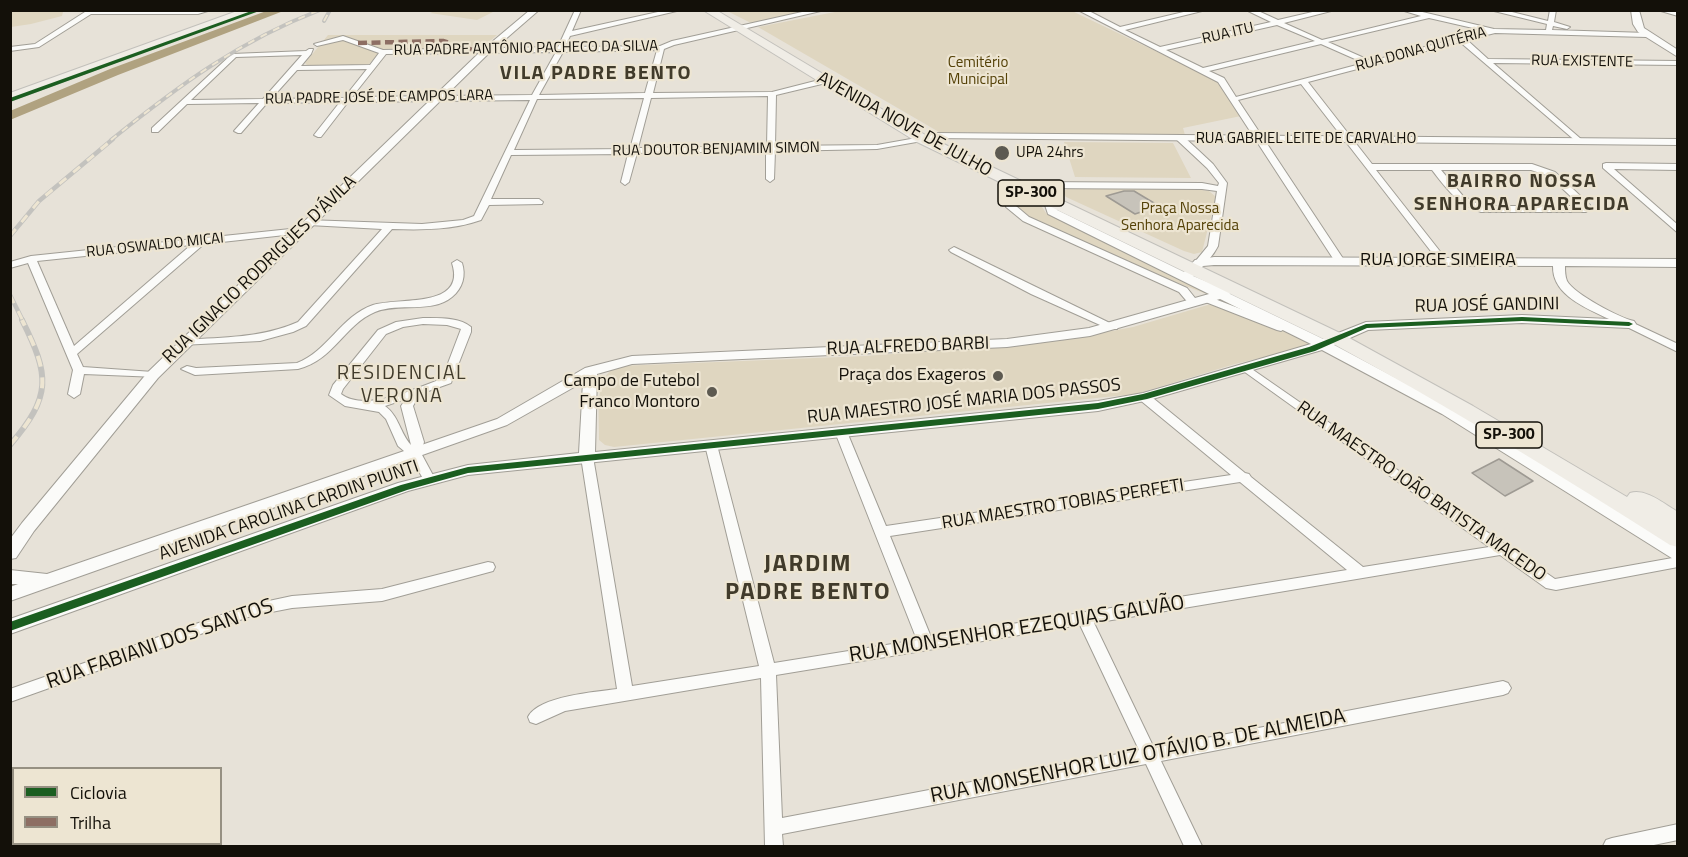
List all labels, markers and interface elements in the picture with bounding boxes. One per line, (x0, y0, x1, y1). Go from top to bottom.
street label: RUA ITU (1201, 19, 1255, 49)
street label: RUA DONA QUITÉRIA (1354, 24, 1488, 76)
street label: RUA PADRE ANTÔNIO PACHECO DA SILVA (394, 38, 658, 60)
street label: RUA EXISTENTE (1531, 52, 1633, 72)
park label: Cemitério Municipal (948, 54, 1008, 89)
district label: VILA PADRE BENTO (500, 62, 692, 86)
street label: AVENIDA NOVE DE JULHO (813, 68, 995, 182)
street label: RUA PADRE JOSÉ DE CAMPOS LARA (265, 87, 493, 109)
street label: RUA GABRIEL LEITE DE CARVALHO (1196, 130, 1416, 148)
street label: RUA DOUTOR BENJAMIM SIMON (612, 139, 820, 161)
marker: UPA 24hrs (993, 144, 1011, 162)
place label: UPA 24hrs (1016, 144, 1083, 162)
district label: BAIRRO NOSSA SENHORA APARECIDA (1414, 170, 1630, 217)
street label: RUA IGNACIO RODRIGUES D'ÁVILA (159, 172, 361, 368)
road number: SP-300 (998, 180, 1064, 206)
park label: Praça Nossa Senhora Aparecida (1121, 200, 1239, 235)
street label: RUA OSWALDO MICAI (85, 230, 225, 262)
street label: RUA JORGE SIMEIRA (1360, 250, 1516, 272)
street label: RUA JOSÉ GANDINI (1415, 294, 1559, 318)
street label: RUA ALFREDO BARBI (826, 333, 990, 361)
district label: RESIDENCIAL VERONA (337, 362, 467, 409)
place label: Praça dos Exageros (839, 365, 986, 387)
marker: Praça dos Exageros (991, 369, 1005, 383)
place label: Campo de Futebol Franco Montoro (563, 371, 700, 413)
street label: RUA MAESTRO JOSÉ MARIA DOS PASSOS (806, 375, 1122, 429)
marker: Campo de Futebol Franco Montoro (705, 385, 719, 399)
street label: RUA MAESTRO JOÃO BATISTA MACEDO (1292, 397, 1550, 587)
road number: SP-300 (1476, 422, 1542, 448)
street label: AVENIDA CAROLINA CARDIN PIUNTI (156, 456, 422, 566)
street label: RUA MAESTRO TOBIAS PERFETI (940, 475, 1186, 535)
district label: JARDIM PADRE BENTO (725, 551, 891, 607)
street label: RUA MONSENHOR EZEQUIAS GALVÃO (848, 591, 1186, 669)
street label: RUA FABIANI DOS SANTOS (43, 594, 277, 696)
street label: RUA MONSENHOR LUIZ OTÁVIO B. DE ALMEIDA (928, 704, 1348, 810)
legend (12, 767, 222, 845)
text: Ciclovia (70, 779, 127, 806)
text: Trilha (70, 809, 111, 836)

